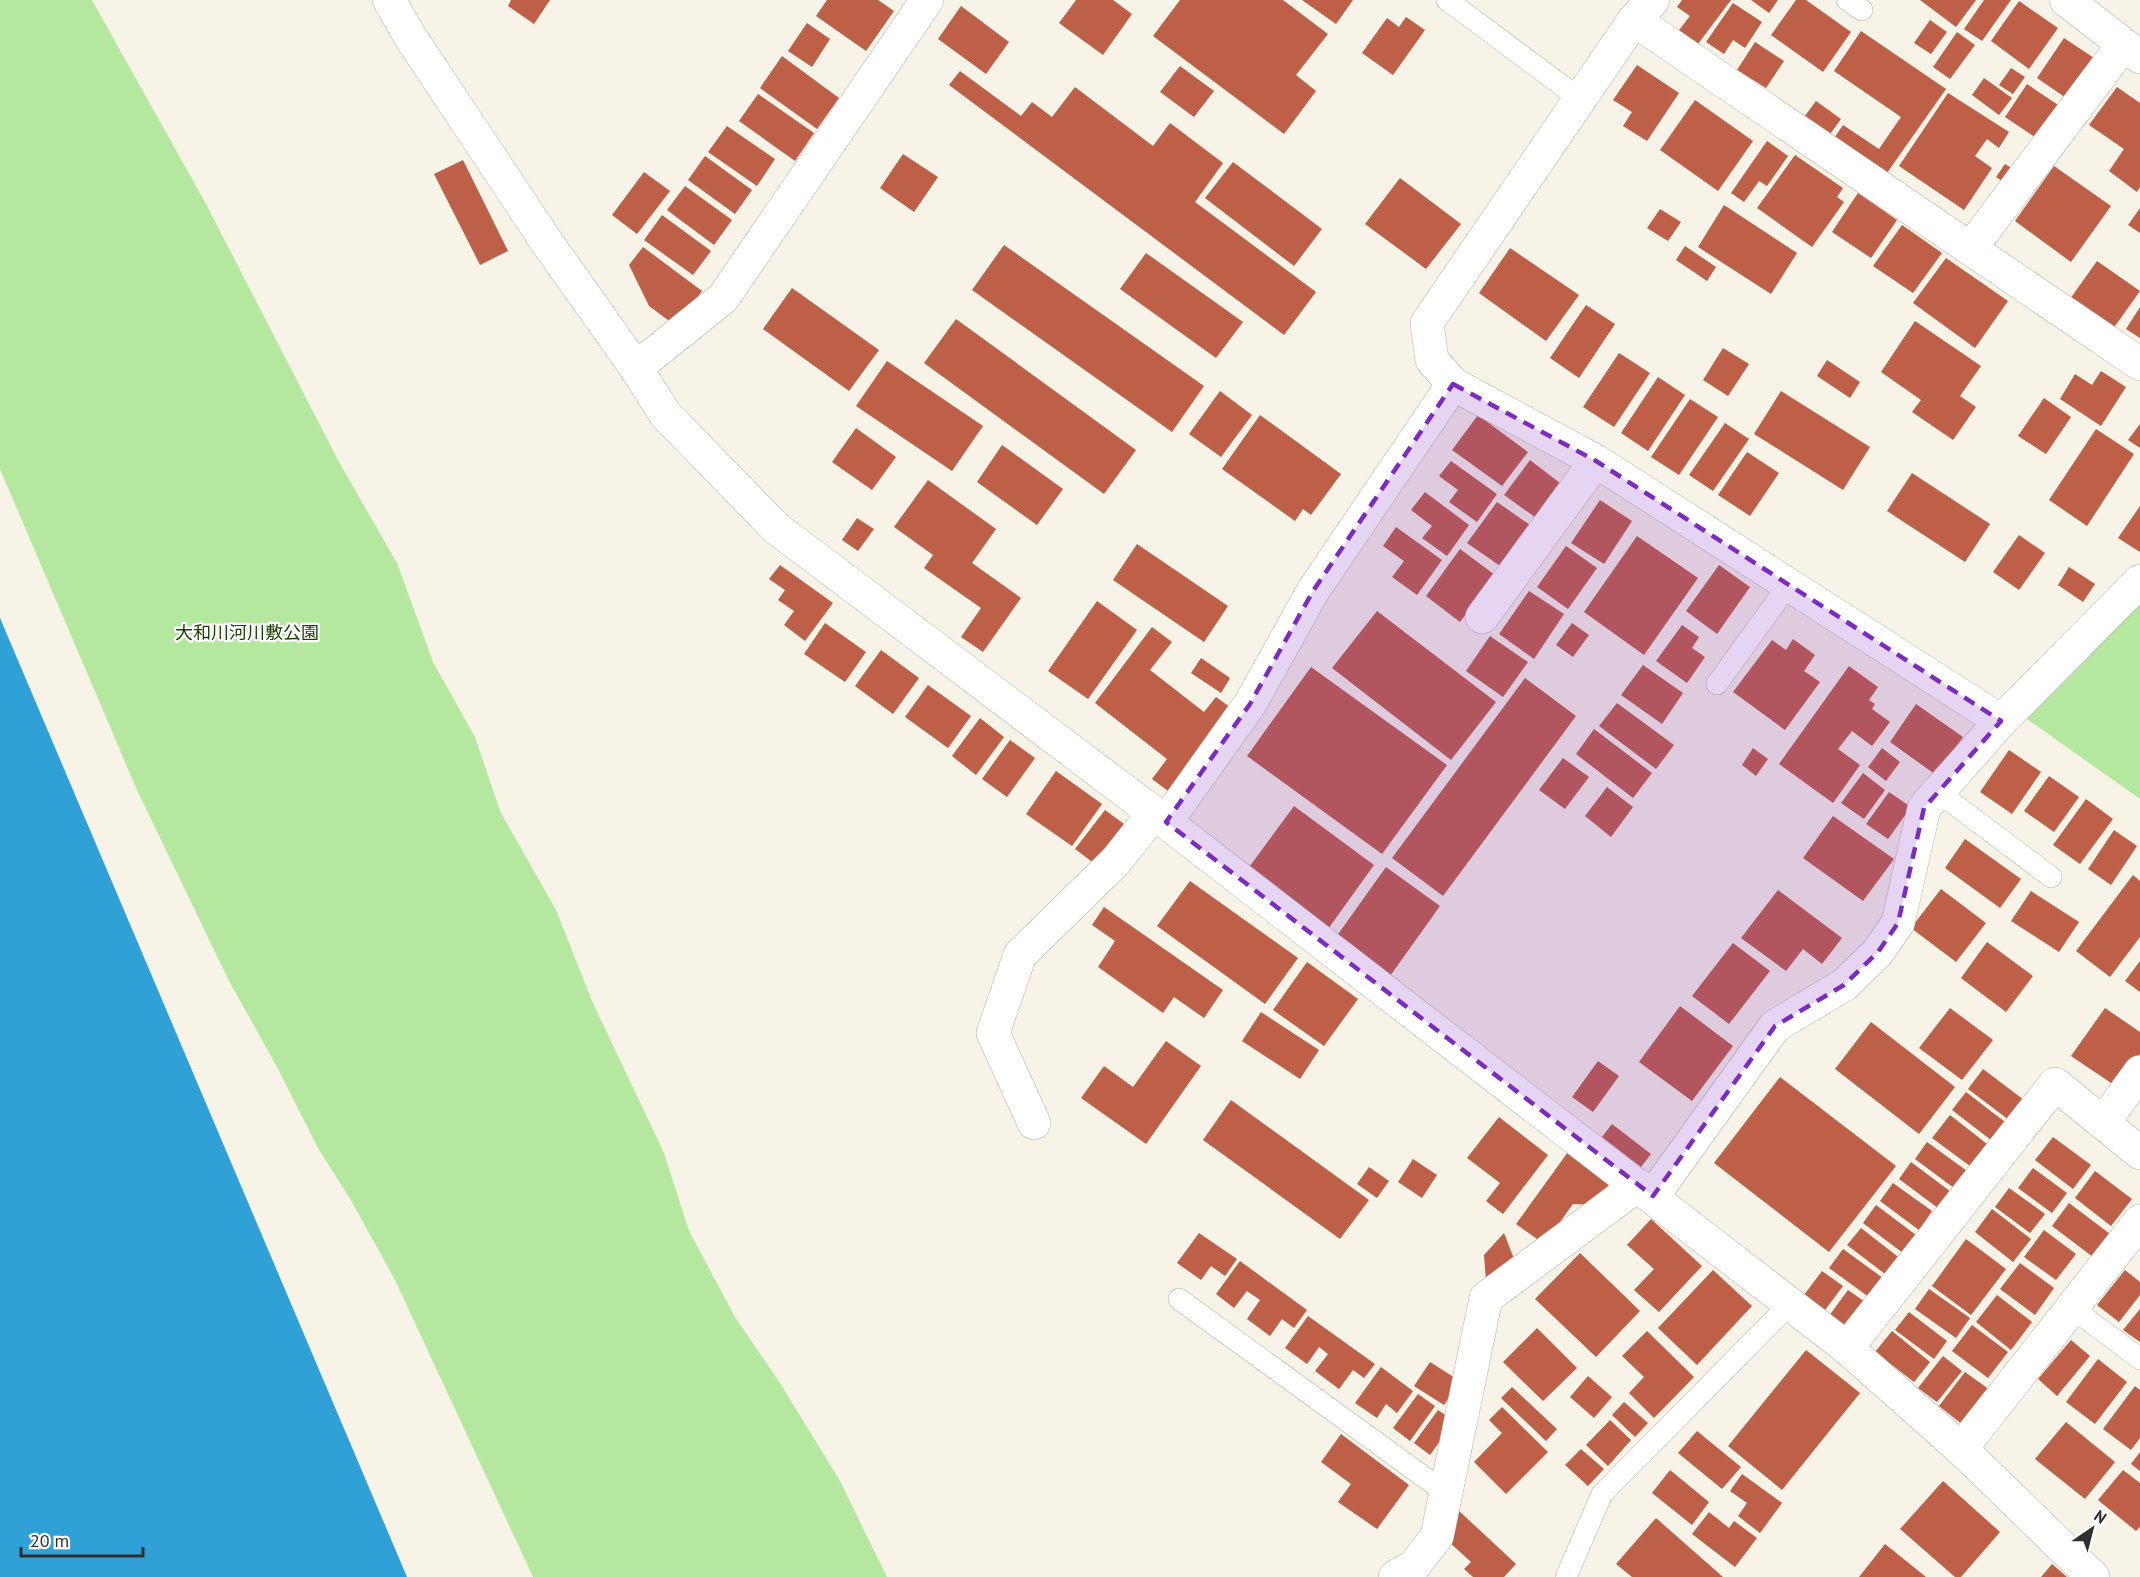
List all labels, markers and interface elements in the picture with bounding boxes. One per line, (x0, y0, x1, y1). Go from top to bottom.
park label: 大和川河川敷公園 (175, 621, 319, 644)
north arrow (2062, 1499, 2122, 1559)
text: N (2091, 1506, 2111, 1528)
scale bar (21, 1520, 142, 1558)
text: 20 m (30, 1529, 69, 1552)

